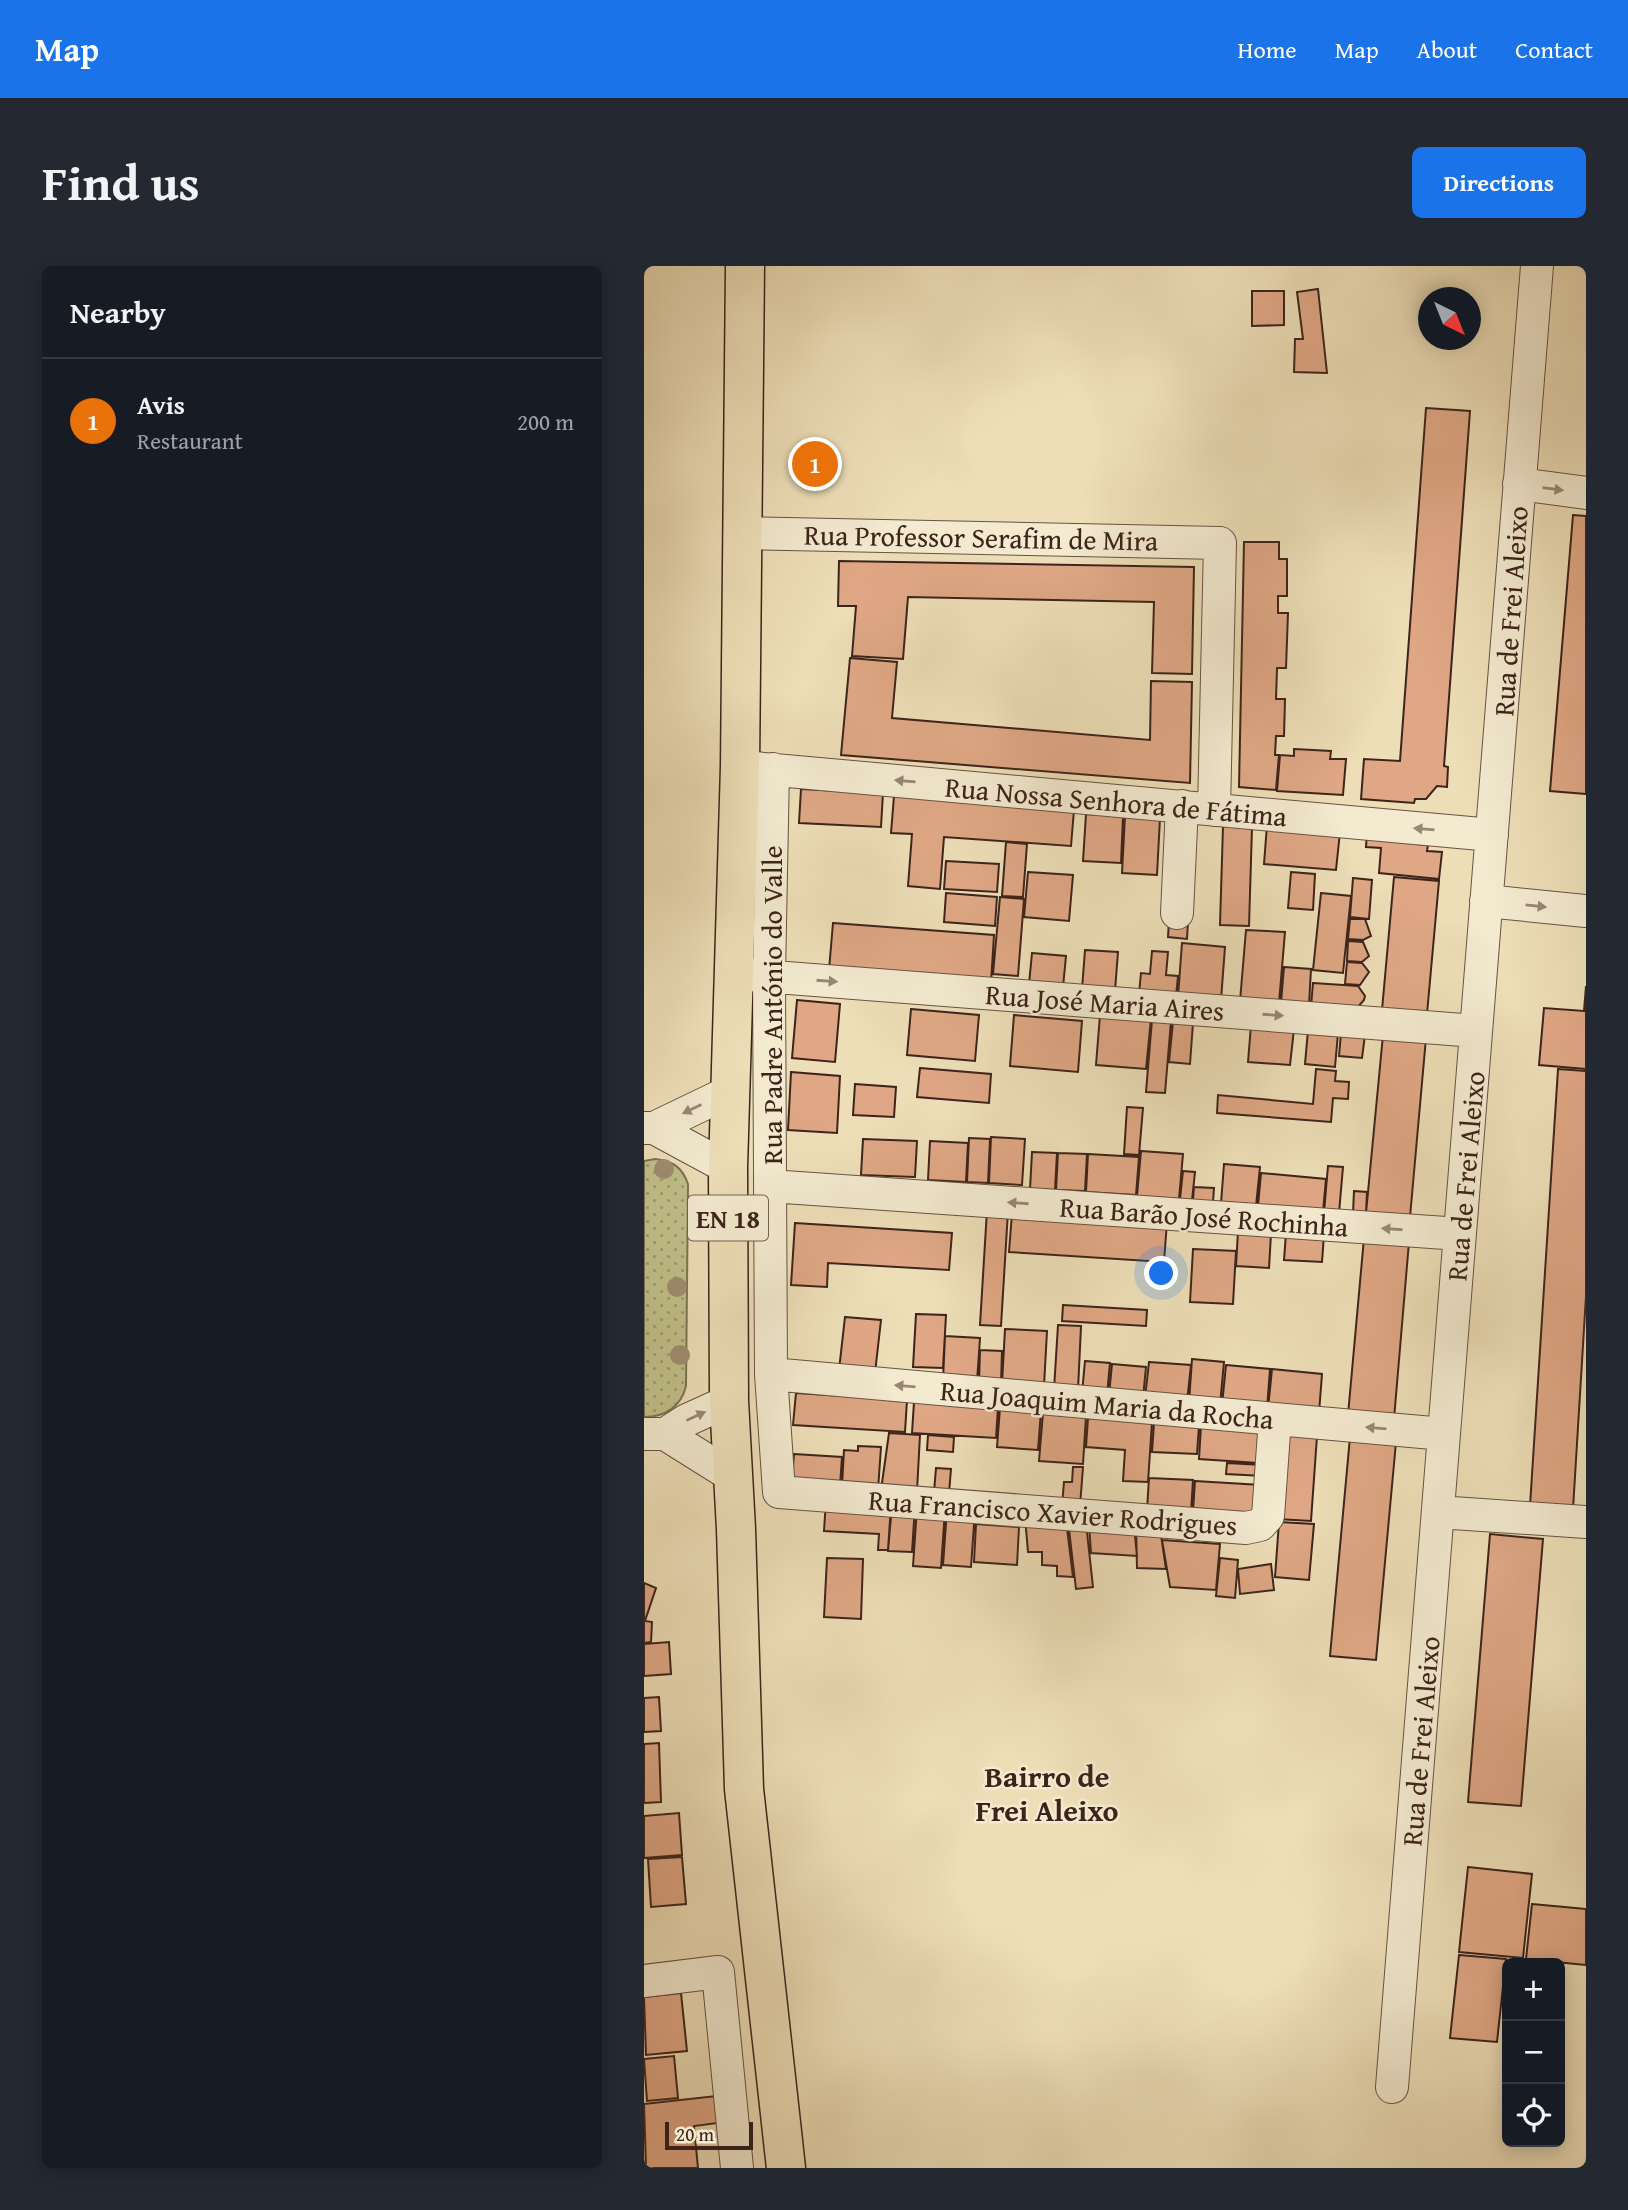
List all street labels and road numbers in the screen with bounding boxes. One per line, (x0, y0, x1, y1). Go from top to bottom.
street label: Rua de Frei Aleixo (1482, 504, 1538, 718)
street label: Rua Professor Serafim de Mira (804, 513, 1159, 561)
street label: Rua Nossa Senhora de Fátima (943, 766, 1289, 836)
street label: Rua Padre António do Valle (751, 845, 792, 1165)
street label: Rua José Maria Aires (984, 973, 1226, 1031)
street label: Rua de Frei Aleixo (1435, 1069, 1495, 1283)
street label: Rua Barão José Rochinha (1058, 1185, 1350, 1247)
road number: EN 18 (688, 1196, 768, 1240)
street label: Rua Joaquim Maria da Rocha (939, 1369, 1276, 1439)
street label: Rua Francisco Xavier Rodrigues (867, 1479, 1239, 1545)
street label: Rua de Frei Aleixo (1390, 1634, 1450, 1848)

